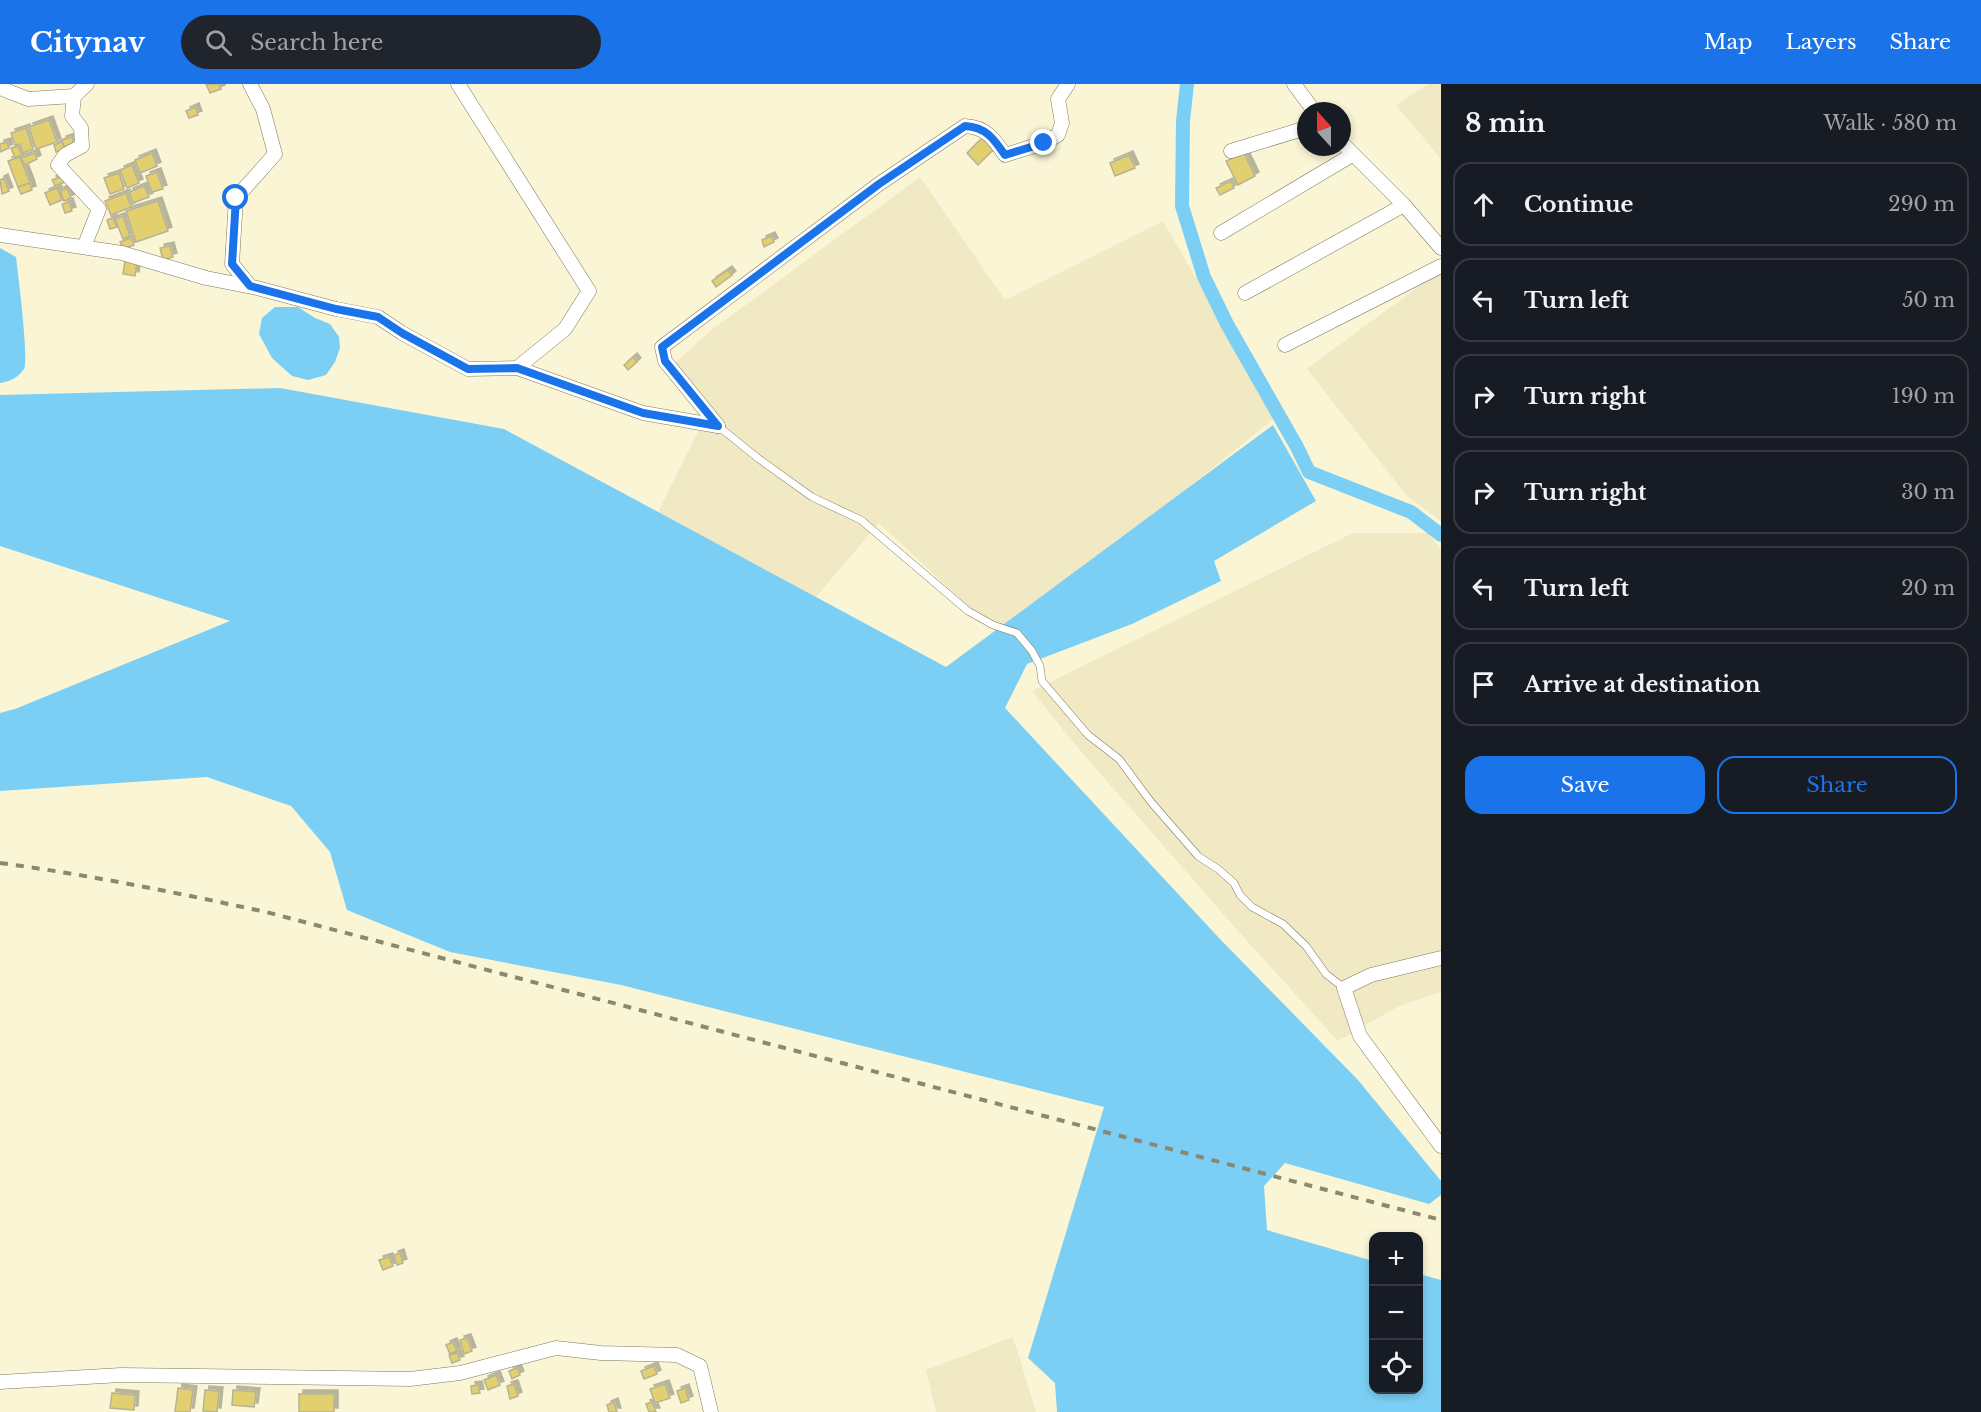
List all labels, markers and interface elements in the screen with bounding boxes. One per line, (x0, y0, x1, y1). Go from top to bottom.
search box (181, 15, 601, 69)
text: Citynav (30, 25, 145, 60)
icon: search (202, 26, 235, 59)
text: Search here (250, 29, 383, 56)
text: Map (1704, 29, 1753, 55)
text: Layers (1786, 29, 1857, 55)
text: Share (1890, 29, 1951, 55)
north arrow (1297, 102, 1351, 156)
text: 8 min (1465, 107, 1545, 139)
text: Walk · 580 m (1823, 111, 1957, 135)
route end (1030, 129, 1056, 155)
route start (222, 184, 248, 210)
icon: ahead (1467, 188, 1500, 221)
text: Continue (1524, 191, 1633, 218)
text: 290 m (1888, 192, 1955, 216)
icon: left (1467, 284, 1500, 317)
text: Turn left (1524, 287, 1629, 314)
text: 50 m (1902, 288, 1955, 312)
icon: right (1467, 380, 1500, 413)
text: Turn right (1524, 383, 1646, 410)
text: 190 m (1892, 384, 1955, 408)
icon: right (1467, 476, 1500, 509)
text: Turn right (1524, 479, 1646, 506)
text: 30 m (1901, 480, 1955, 504)
icon: left (1467, 572, 1500, 605)
text: Turn left (1524, 575, 1629, 602)
text: 20 m (1901, 576, 1955, 600)
icon: arrive (1467, 668, 1500, 701)
text: Arrive at destination (1524, 671, 1761, 698)
button: Save (1465, 756, 1705, 814)
button: Share (1717, 756, 1957, 814)
map controls (1369, 1232, 1423, 1394)
button: + (1369, 1232, 1423, 1286)
button: − (1369, 1286, 1423, 1340)
button: locate (1369, 1340, 1423, 1394)

